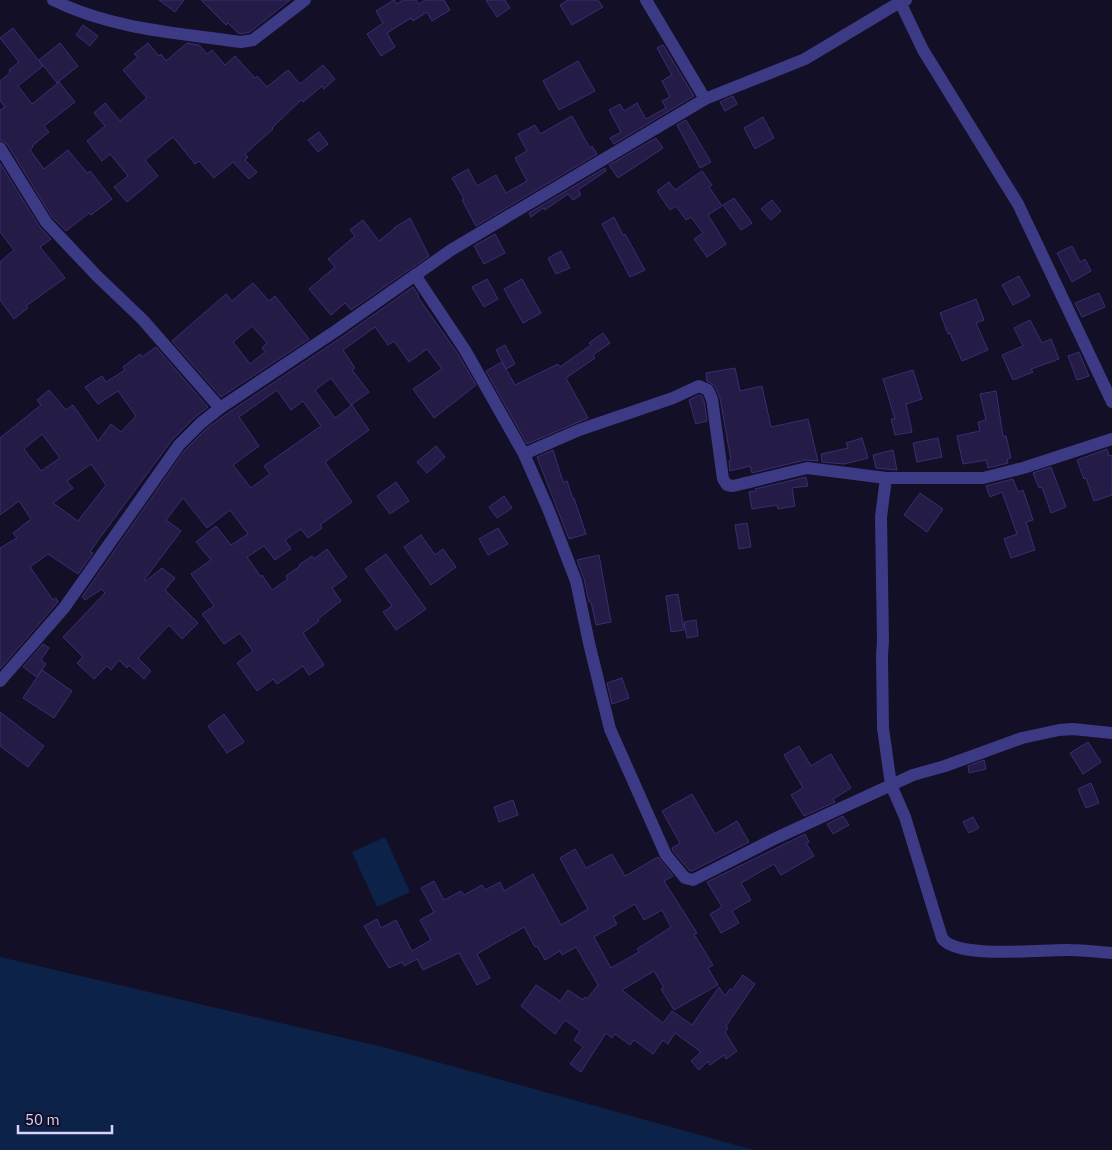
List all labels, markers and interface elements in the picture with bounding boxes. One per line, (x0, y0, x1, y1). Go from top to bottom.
scale bar (18, 1102, 111, 1134)
text: 50 m (25, 1110, 60, 1129)

